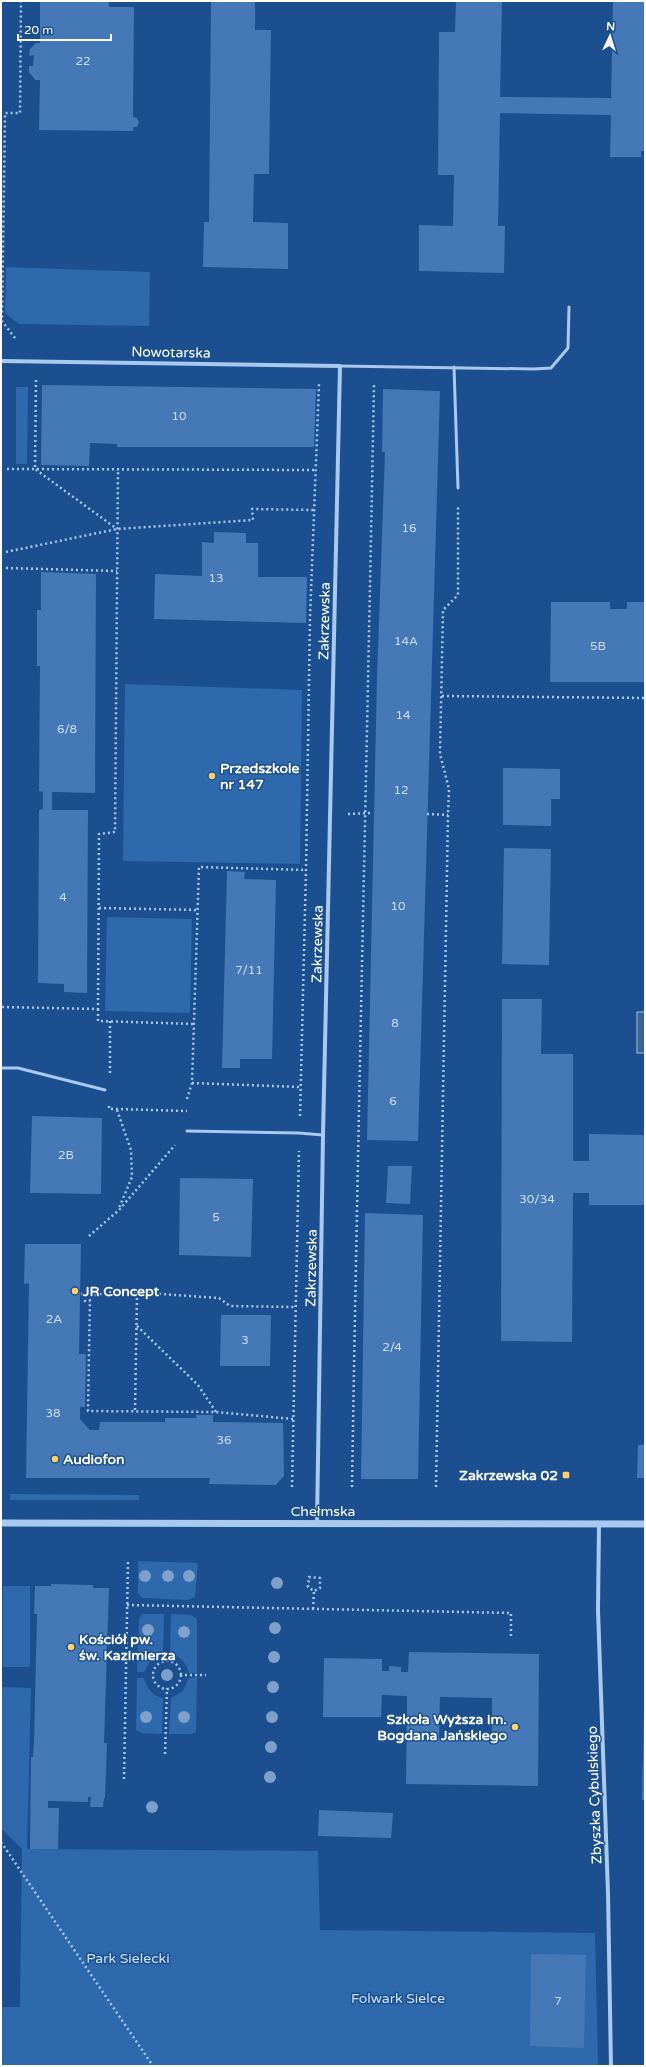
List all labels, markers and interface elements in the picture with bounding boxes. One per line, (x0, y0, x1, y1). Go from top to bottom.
scale bar (18, 16, 111, 42)
north arrow (590, 16, 630, 56)
text: N (606, 20, 616, 33)
text: 20 m (24, 23, 53, 37)
house number: 22 (75, 54, 91, 68)
street label: Nowotarska (131, 343, 211, 362)
house number: 10 (171, 409, 187, 423)
house number: 16 (401, 521, 417, 535)
house number: 13 (208, 571, 224, 585)
street label: Zakrzewska (315, 582, 334, 660)
house number: 14A (394, 634, 418, 648)
house number: 5B (590, 639, 606, 653)
house number: 14 (395, 708, 411, 722)
house number: 6/8 (57, 722, 77, 736)
place label: Przedszkole nr 147 (220, 760, 300, 793)
marker: Przedszkole nr 147 (207, 771, 217, 781)
house number: 12 (393, 783, 409, 797)
house number: 4 (59, 890, 67, 904)
house number: 10 (390, 899, 406, 913)
street label: Zakrzewska (308, 905, 327, 983)
house number: 7/11 (235, 963, 263, 977)
house number: 8 (391, 1016, 399, 1030)
house number: 6 (389, 1094, 397, 1108)
house number: 2B (58, 1148, 74, 1162)
house number: 30/34 (519, 1192, 555, 1206)
house number: 5 (212, 1210, 220, 1224)
street label: Zakrzewska (302, 1229, 321, 1307)
place label: JR Concept (82, 1283, 160, 1300)
marker: JR Concept (70, 1286, 80, 1296)
house number: 2A (46, 1312, 62, 1326)
house number: 3 (241, 1333, 249, 1347)
house number: 2/4 (382, 1340, 402, 1354)
house number: 38 (45, 1406, 61, 1420)
house number: 36 (216, 1433, 232, 1447)
place label: Audiofon (63, 1451, 125, 1468)
marker: Audiofon (50, 1454, 60, 1464)
place label: Zakrzewska 02 (459, 1467, 558, 1484)
marker: Zakrzewska 02 (561, 1470, 571, 1480)
street label: Chełmska (291, 1503, 355, 1520)
place label: Kościół pw. św. Kazimierza (79, 1631, 176, 1664)
marker: Kościół pw. św. Kazimierza (66, 1642, 76, 1652)
place label: Szkoła Wyższa im. Bogdana Jańskiego (377, 1711, 507, 1744)
marker: Szkoła Wyższa im. Bogdana Jańskiego (510, 1722, 520, 1732)
street label: Zbyszka Cybulskiego (584, 1726, 605, 1864)
park label: Park Sielecki (86, 1950, 170, 1967)
park label: Folwark Sielce (351, 1990, 445, 2007)
house number: 7 (554, 1994, 562, 2008)

